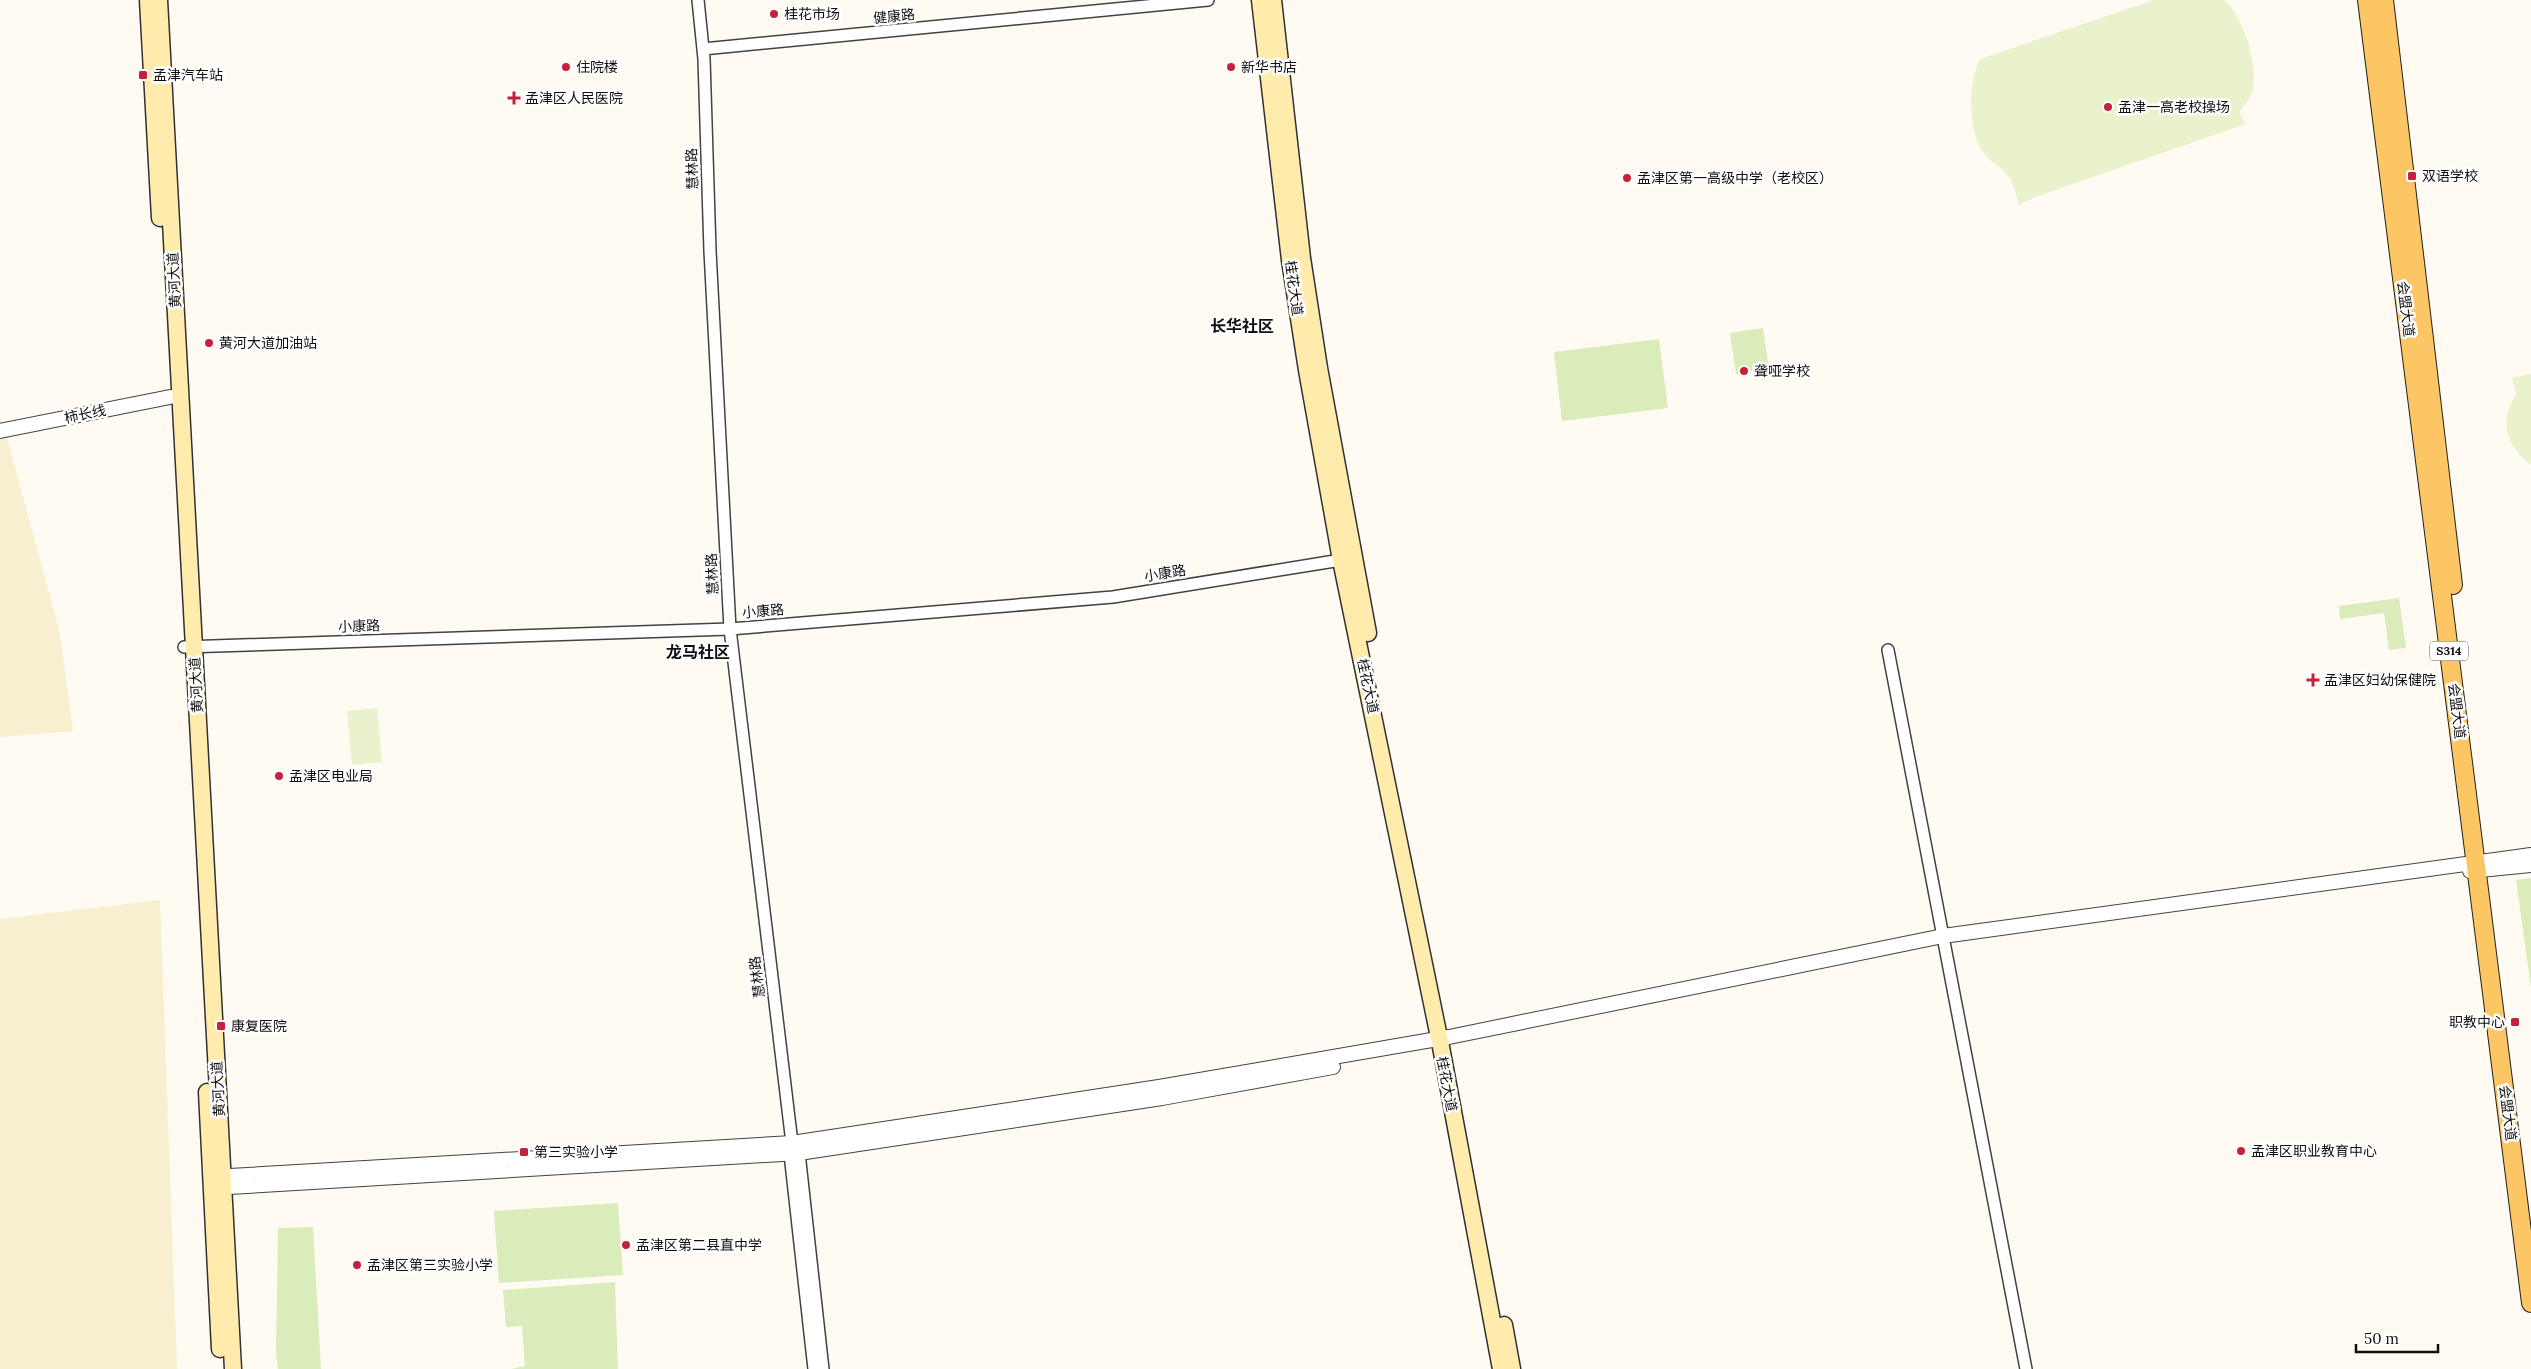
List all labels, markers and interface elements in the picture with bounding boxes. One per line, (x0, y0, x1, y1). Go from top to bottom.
place label: 桂花市场 (784, 5, 840, 23)
street label: 健康路 (872, 5, 916, 27)
marker: 桂花市场 (768, 8, 780, 20)
place label: 住院楼 (576, 58, 618, 76)
place label: 新华书店 (1241, 58, 1297, 76)
marker: 住院楼 (560, 61, 572, 73)
marker: 新华书店 (1225, 61, 1237, 73)
place label: 孟津汽车站 (153, 66, 223, 84)
marker: 孟津汽车站 (137, 69, 149, 81)
place label: 孟津区人民医院 (525, 89, 623, 107)
marker: 孟津区人民医院 (507, 91, 521, 105)
place label: 孟津一高老校操场 (2118, 98, 2230, 116)
marker: 孟津一高老校操场 (2102, 101, 2114, 113)
street label: 慧林路 (682, 148, 702, 190)
place label: 双语学校 (2422, 167, 2478, 185)
place label: 孟津区第一高级中学（老校区） (1637, 169, 1833, 187)
marker: 双语学校 (2406, 170, 2418, 182)
marker: 孟津区第一高级中学（老校区） (1621, 172, 1633, 184)
street label: 黄河大道 (164, 252, 184, 308)
street label: 桂花大道 (1281, 259, 1307, 317)
street label: 会盟大道 (2394, 280, 2418, 338)
district label: 长华社区 (1210, 316, 1274, 336)
place label: 黄河大道加油站 (219, 334, 317, 352)
marker: 黄河大道加油站 (203, 337, 215, 349)
place label: 聋哑学校 (1754, 362, 1810, 380)
marker: 聋哑学校 (1738, 365, 1750, 377)
street label: 柿长线 (63, 401, 107, 427)
street label: 慧林路 (702, 553, 722, 595)
street label: 小康路 (1143, 561, 1187, 585)
street label: 小康路 (741, 600, 785, 622)
street label: 小康路 (338, 616, 380, 636)
road number: S314 (2430, 641, 2468, 660)
district label: 龙马社区 (666, 642, 730, 662)
street label: 黄河大道 (186, 657, 206, 713)
street label: 桂花大道 (1353, 657, 1383, 715)
place label: 孟津区妇幼保健院 (2324, 671, 2436, 689)
marker: 孟津区妇幼保健院 (2306, 673, 2320, 687)
street label: 会盟大道 (2445, 682, 2469, 740)
place label: 孟津区电业局 (289, 767, 373, 785)
marker: 孟津区电业局 (273, 770, 285, 782)
street label: 慧林路 (746, 955, 768, 999)
place label: 职教中心 (2449, 1013, 2505, 1031)
marker: 职教中心 (2509, 1016, 2521, 1028)
place label: 康复医院 (231, 1017, 287, 1035)
marker: 康复医院 (215, 1020, 227, 1032)
street label: 桂花大道 (1433, 1055, 1461, 1113)
street label: 黄河大道 (208, 1061, 228, 1117)
street label: 会盟大道 (2496, 1084, 2520, 1142)
place label: 孟津区职业教育中心 (2251, 1142, 2377, 1160)
place label: 第三实验小学 (534, 1143, 618, 1161)
marker: 孟津区职业教育中心 (2235, 1145, 2247, 1157)
marker: 第三实验小学 (518, 1146, 530, 1158)
place label: 孟津区第二县直中学 (636, 1236, 762, 1254)
marker: 孟津区第二县直中学 (620, 1239, 632, 1251)
place label: 孟津区第三实验小学 (367, 1256, 493, 1274)
marker: 孟津区第三实验小学 (351, 1259, 363, 1271)
scale bar (2356, 1322, 2438, 1354)
text: 50 m (2364, 1329, 2399, 1348)

